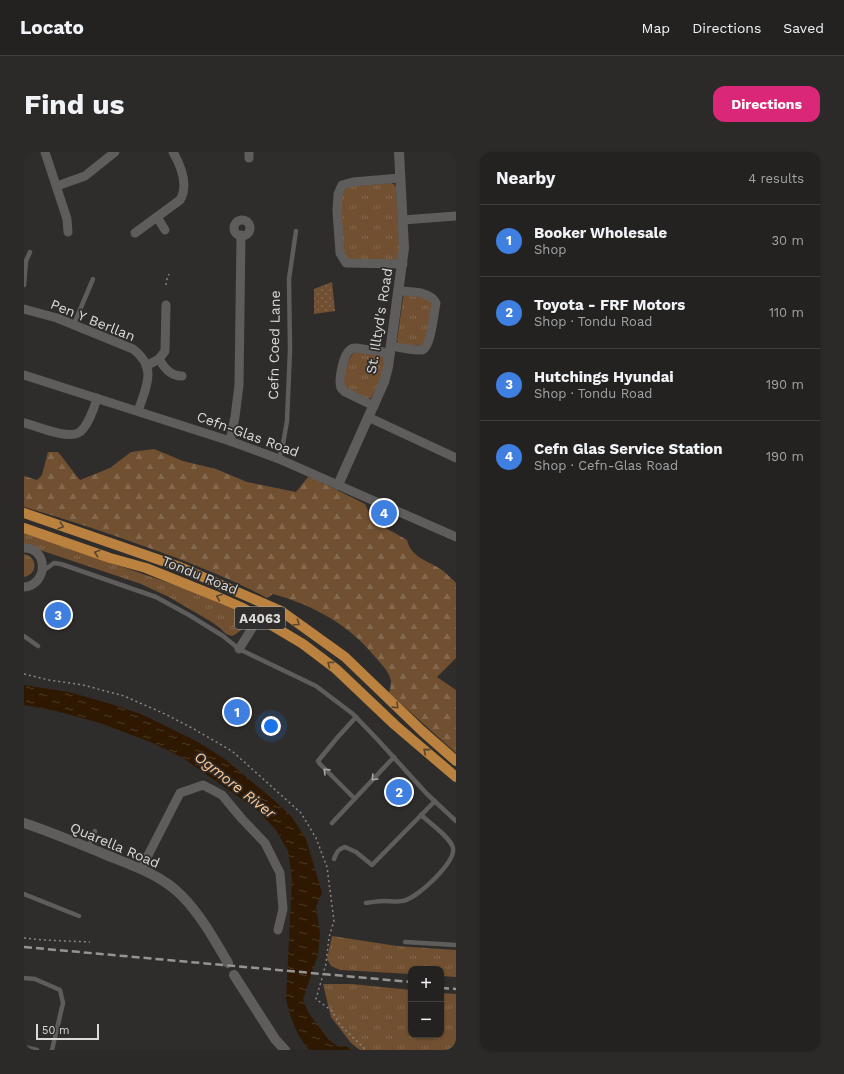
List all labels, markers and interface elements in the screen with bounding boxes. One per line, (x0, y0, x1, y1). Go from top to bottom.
text: Locato (20, 16, 84, 39)
text: Map (642, 20, 670, 36)
text: Directions (692, 20, 761, 36)
text: Saved (783, 20, 824, 36)
button: Directions (713, 86, 820, 122)
text: Find us (24, 88, 124, 121)
text: Nearby (496, 168, 555, 188)
text: 4 results (748, 171, 804, 186)
text: Booker Wholesale (534, 224, 667, 242)
text: 1 (506, 233, 512, 248)
text: 30 m (772, 233, 804, 248)
text: Shop (534, 242, 566, 257)
street label: St. Illtyd's Road (363, 267, 395, 375)
street label: Cefn Coed Lane (265, 290, 283, 400)
street label: Pen Y Berllan (48, 296, 138, 344)
text: Toyota - FRF Motors (534, 296, 685, 314)
text: 2 (505, 305, 513, 320)
text: 110 m (769, 305, 804, 320)
text: Shop · Tondu Road (534, 314, 652, 329)
text: Hutchings Hyundai (534, 368, 674, 386)
text: 3 (505, 377, 513, 392)
text: 190 m (766, 377, 804, 392)
text: Shop · Tondu Road (534, 386, 652, 401)
street label: Cefn-Glas Road (195, 408, 301, 460)
text: Cefn Glas Service Station (534, 440, 723, 458)
text: 4 (505, 449, 513, 464)
text: 190 m (766, 449, 804, 464)
text: Shop · Cefn-Glas Road (534, 458, 678, 473)
pin: 4 (371, 498, 397, 528)
one-way arrow (57, 521, 64, 530)
one-way arrow (93, 549, 100, 558)
street label: Tondu Road (160, 553, 240, 597)
one-way arrow (216, 594, 223, 602)
pin: 3 (45, 600, 71, 630)
road number: A4063 (235, 607, 285, 629)
one-way arrow (293, 618, 300, 626)
one-way arrow (327, 662, 334, 669)
pin: 1 (224, 697, 250, 727)
one-way arrow (391, 701, 399, 709)
your location (261, 716, 281, 736)
water label: Ogmore River (191, 748, 280, 823)
one-way arrow (424, 749, 431, 756)
one-way arrow (323, 768, 331, 776)
one-way arrow (371, 773, 379, 781)
pin: 2 (386, 777, 412, 807)
street label: Quarella Road (68, 819, 162, 871)
map controls (408, 966, 444, 1038)
button: + (408, 966, 444, 1002)
button: − (408, 1002, 444, 1038)
scale bar (36, 1022, 99, 1041)
text: 50 m (42, 1024, 69, 1037)

